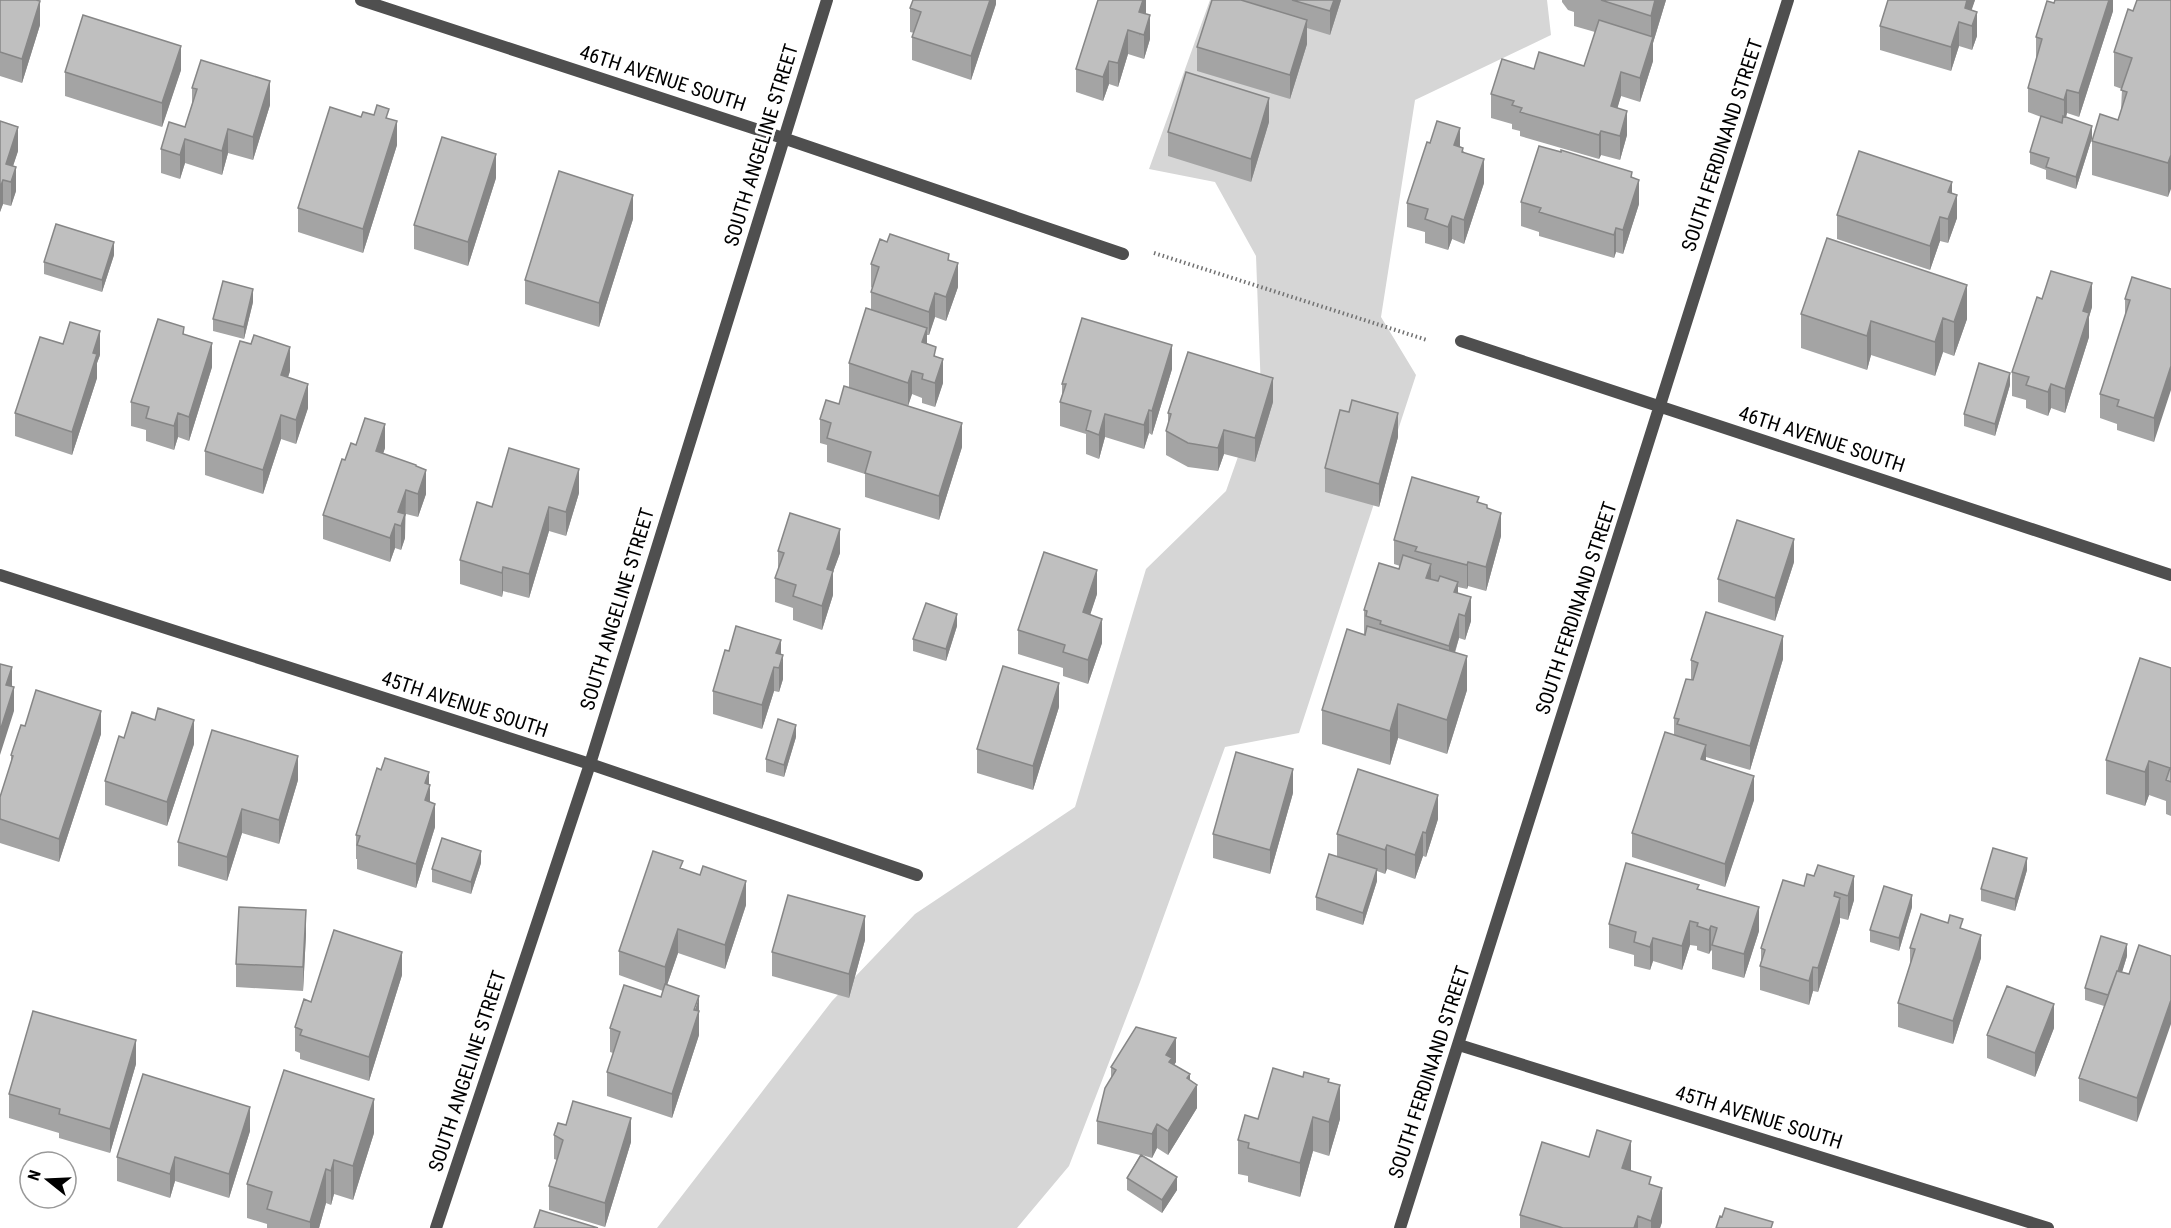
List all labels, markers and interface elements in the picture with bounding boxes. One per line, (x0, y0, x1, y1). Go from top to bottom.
street label: SOUTH FERDINAND STREET (1676, 36, 1768, 254)
street label: 46TH AVENUE SOUTH (577, 40, 749, 116)
street label: SOUTH ANGELINE STREET (719, 41, 803, 249)
street label: 46TH AVENUE SOUTH (1736, 401, 1908, 477)
street label: SOUTH FERDINAND STREET (1530, 499, 1622, 717)
street label: SOUTH ANGELINE STREET (575, 505, 659, 713)
street label: 45TH AVENUE SOUTH (379, 666, 551, 742)
street label: SOUTH FERDINAND STREET (1383, 963, 1475, 1181)
street label: SOUTH ANGELINE STREET (423, 967, 511, 1175)
street label: 45TH AVENUE SOUTH (1672, 1080, 1846, 1154)
north arrow (18, 1150, 78, 1210)
text: N (24, 1168, 45, 1183)

